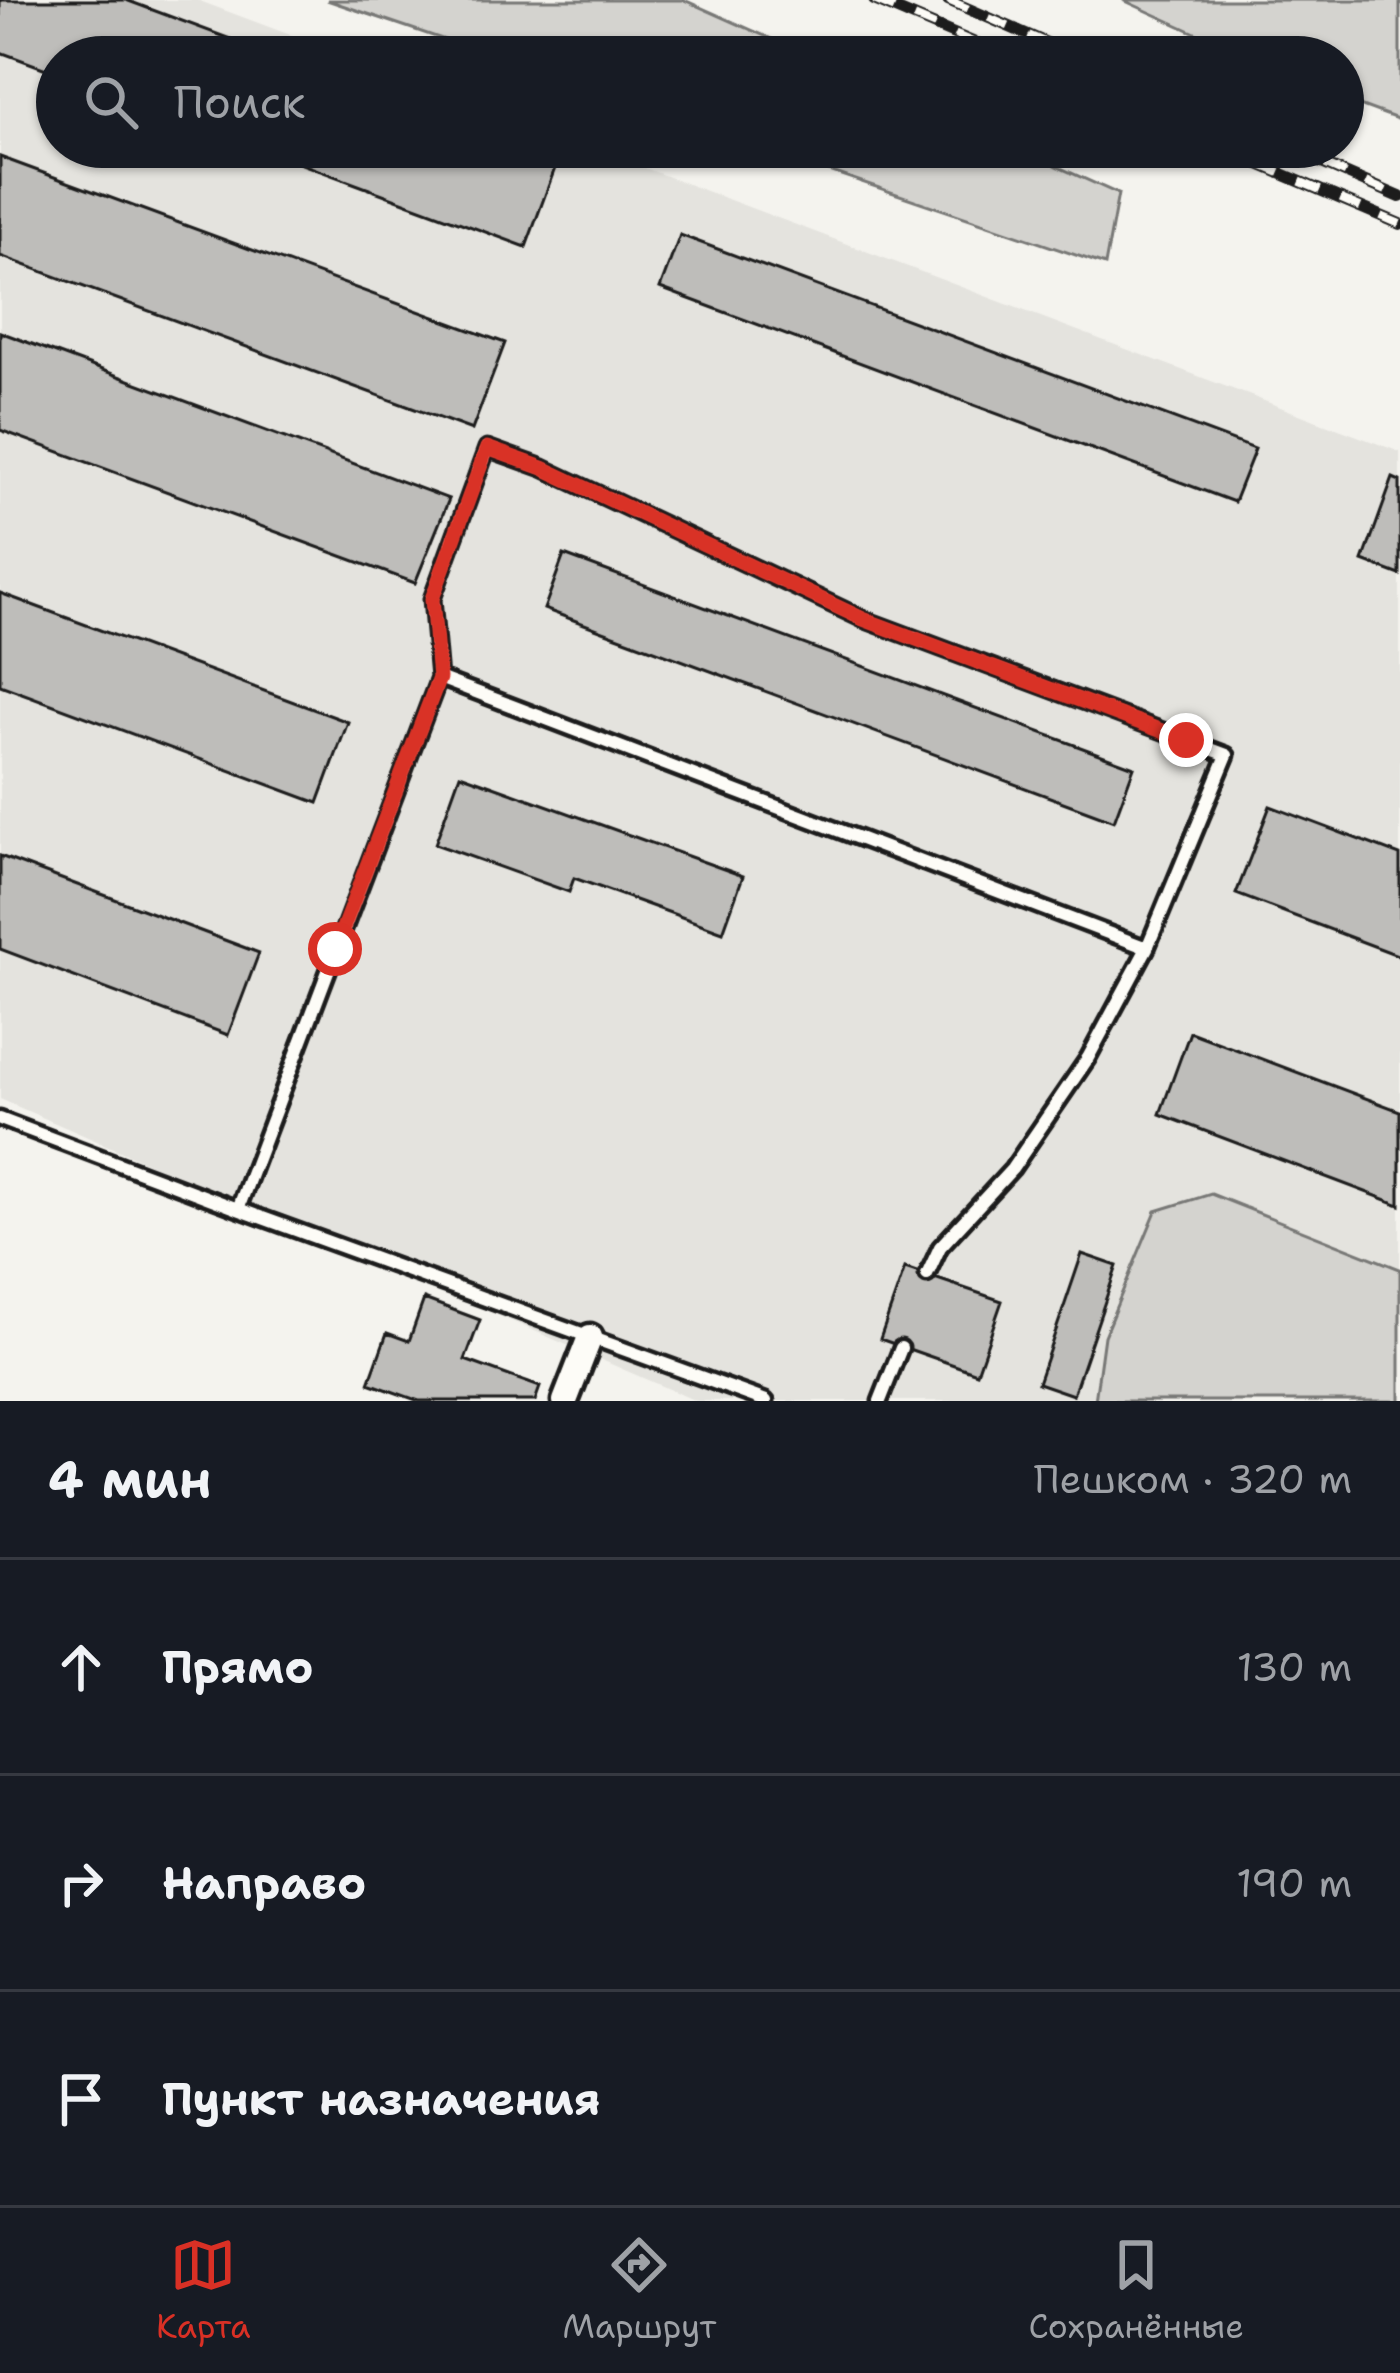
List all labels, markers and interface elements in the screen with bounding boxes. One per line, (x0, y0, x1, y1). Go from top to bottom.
search box (36, 36, 1364, 168)
icon: search (78, 69, 144, 135)
text: Поиск (174, 72, 305, 132)
route end (1159, 713, 1213, 767)
route start (308, 922, 362, 976)
text: 4 мин (48, 1445, 212, 1513)
text: Пешком · 320 m (1034, 1453, 1352, 1505)
icon: ahead (48, 1634, 114, 1700)
text: Прямо (162, 1637, 313, 1697)
text: 130 m (1237, 1641, 1352, 1693)
icon: right (48, 1850, 114, 1916)
text: Направо (162, 1853, 366, 1913)
text: 190 m (1236, 1857, 1352, 1909)
icon: arrive (48, 2066, 114, 2132)
text: Пункт назначения (162, 2069, 601, 2129)
tab: Карта (156, 2232, 250, 2349)
tab: Маршрут (562, 2232, 716, 2349)
tab: Сохранённые (1028, 2232, 1244, 2349)

